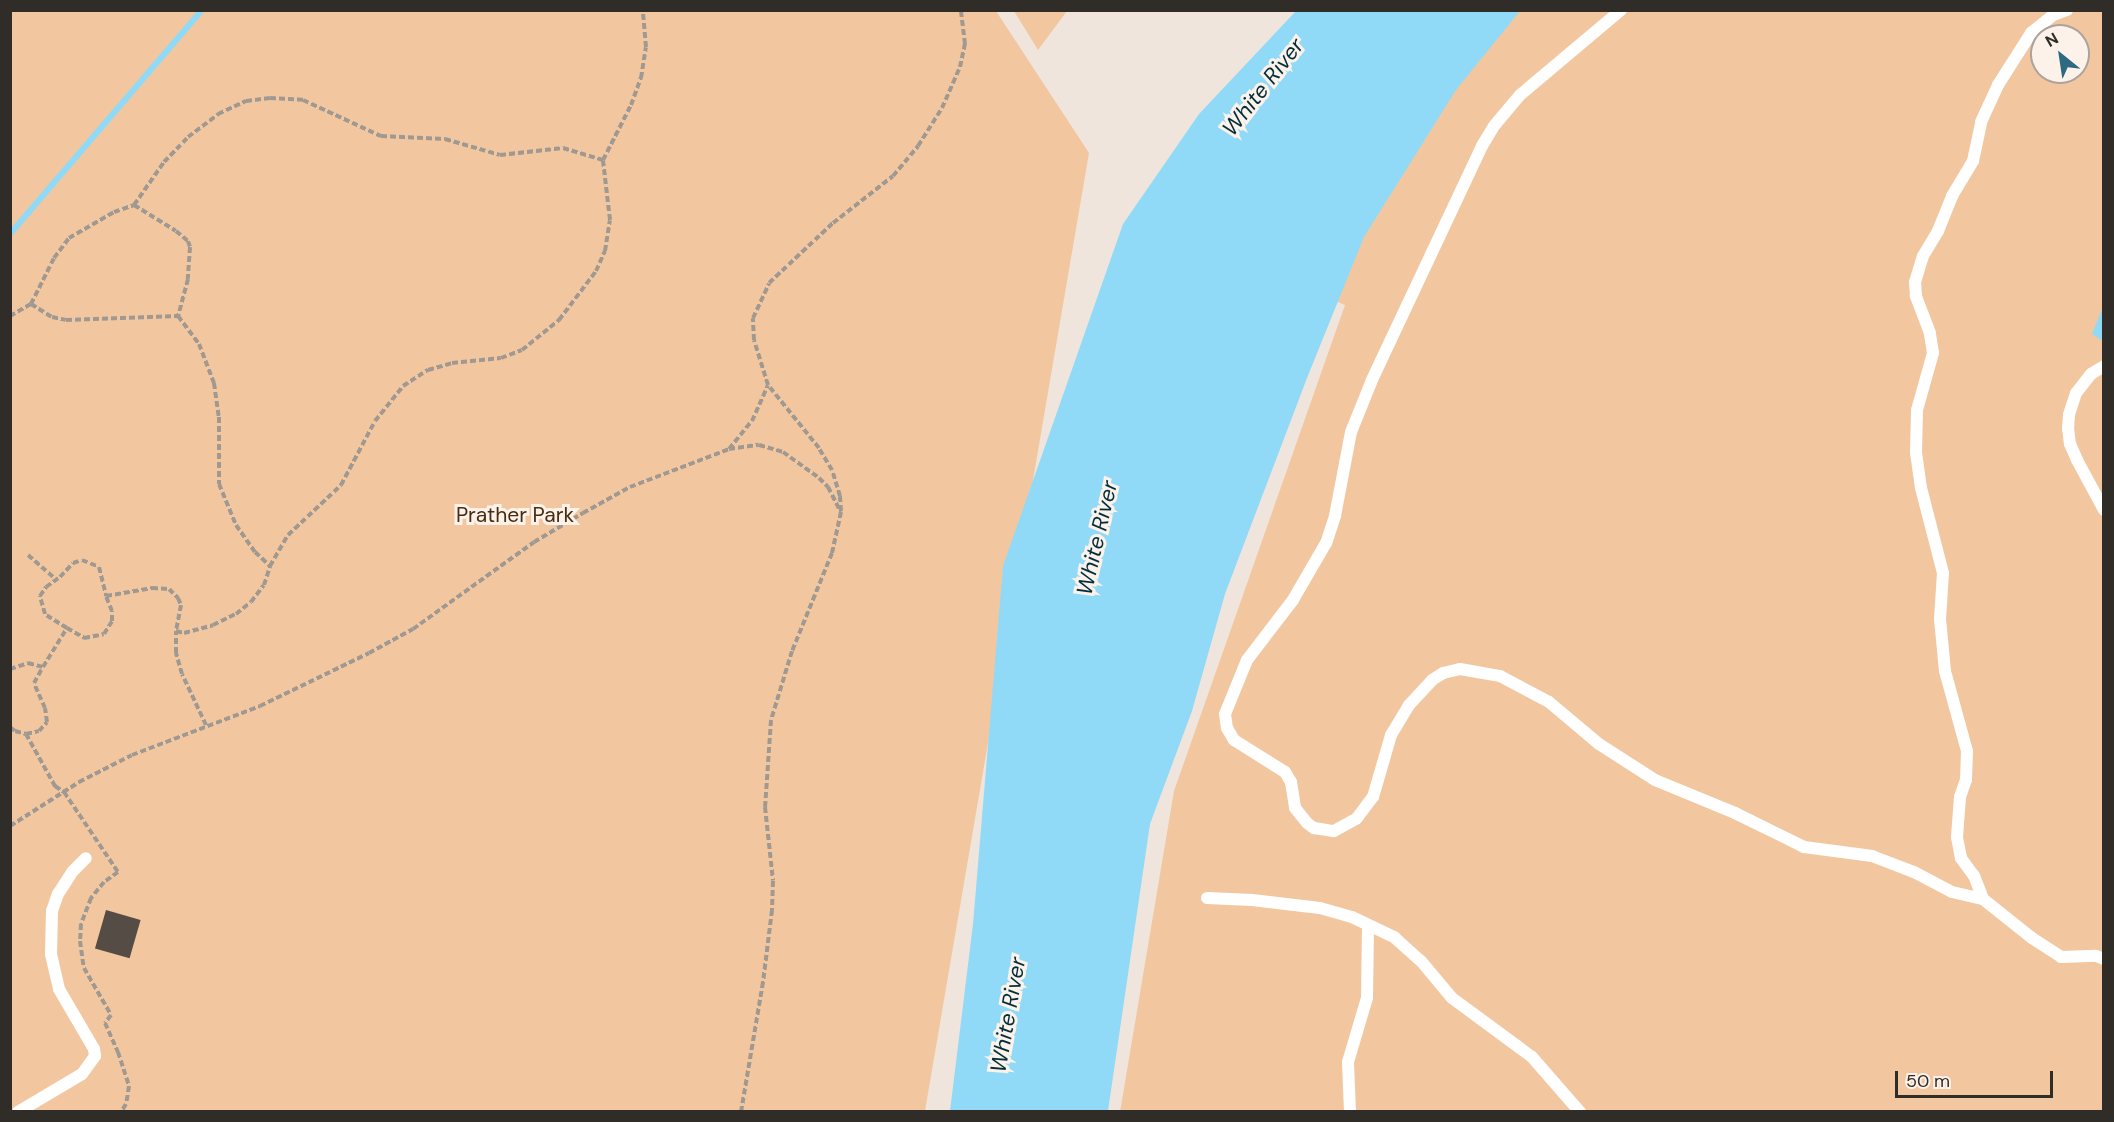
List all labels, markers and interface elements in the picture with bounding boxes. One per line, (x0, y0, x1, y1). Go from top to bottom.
north arrow (2030, 24, 2090, 84)
text: N (2041, 28, 2062, 52)
water label: White River (1217, 33, 1309, 141)
water label: White River (1071, 478, 1123, 598)
park label: Prather Park (456, 502, 574, 528)
water label: White River (985, 955, 1031, 1075)
scale bar (1898, 1059, 2056, 1097)
text: 50 m (1906, 1069, 1950, 1093)

